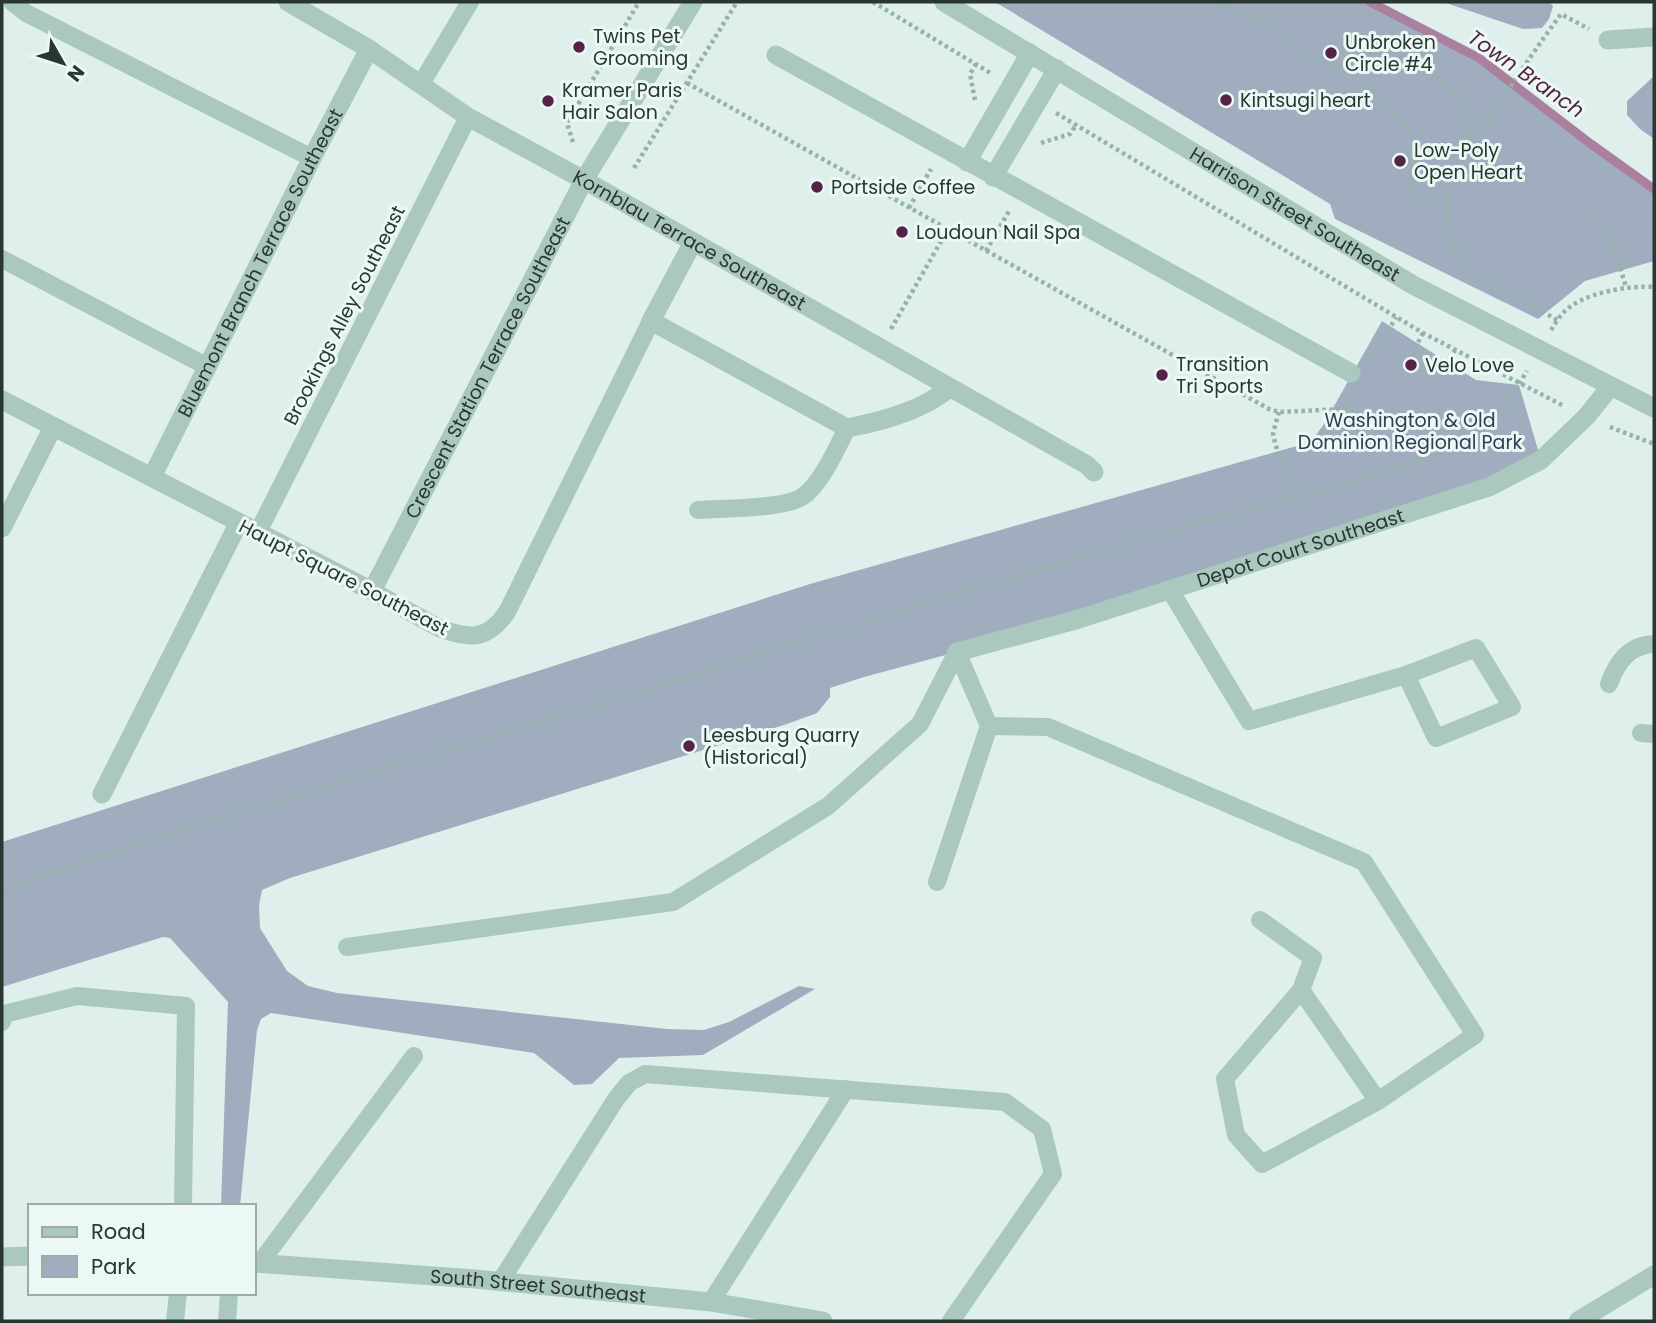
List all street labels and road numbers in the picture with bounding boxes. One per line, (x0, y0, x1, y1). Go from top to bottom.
street label: Bluemont Branch Terrace Southeast (171, 104, 350, 422)
street label: Harrison Street Southeast (1185, 140, 1405, 288)
street label: Kornblau Terrace Southeast (568, 163, 811, 317)
street label: Brookings Alley Southeast (277, 201, 412, 430)
street label: Crescent Station Terrace Southeast (399, 212, 577, 523)
street label: Depot Court Southeast (1193, 502, 1408, 594)
street label: Haupt Square Southeast (234, 513, 453, 642)
street label: South Street Southeast (429, 1263, 647, 1310)

